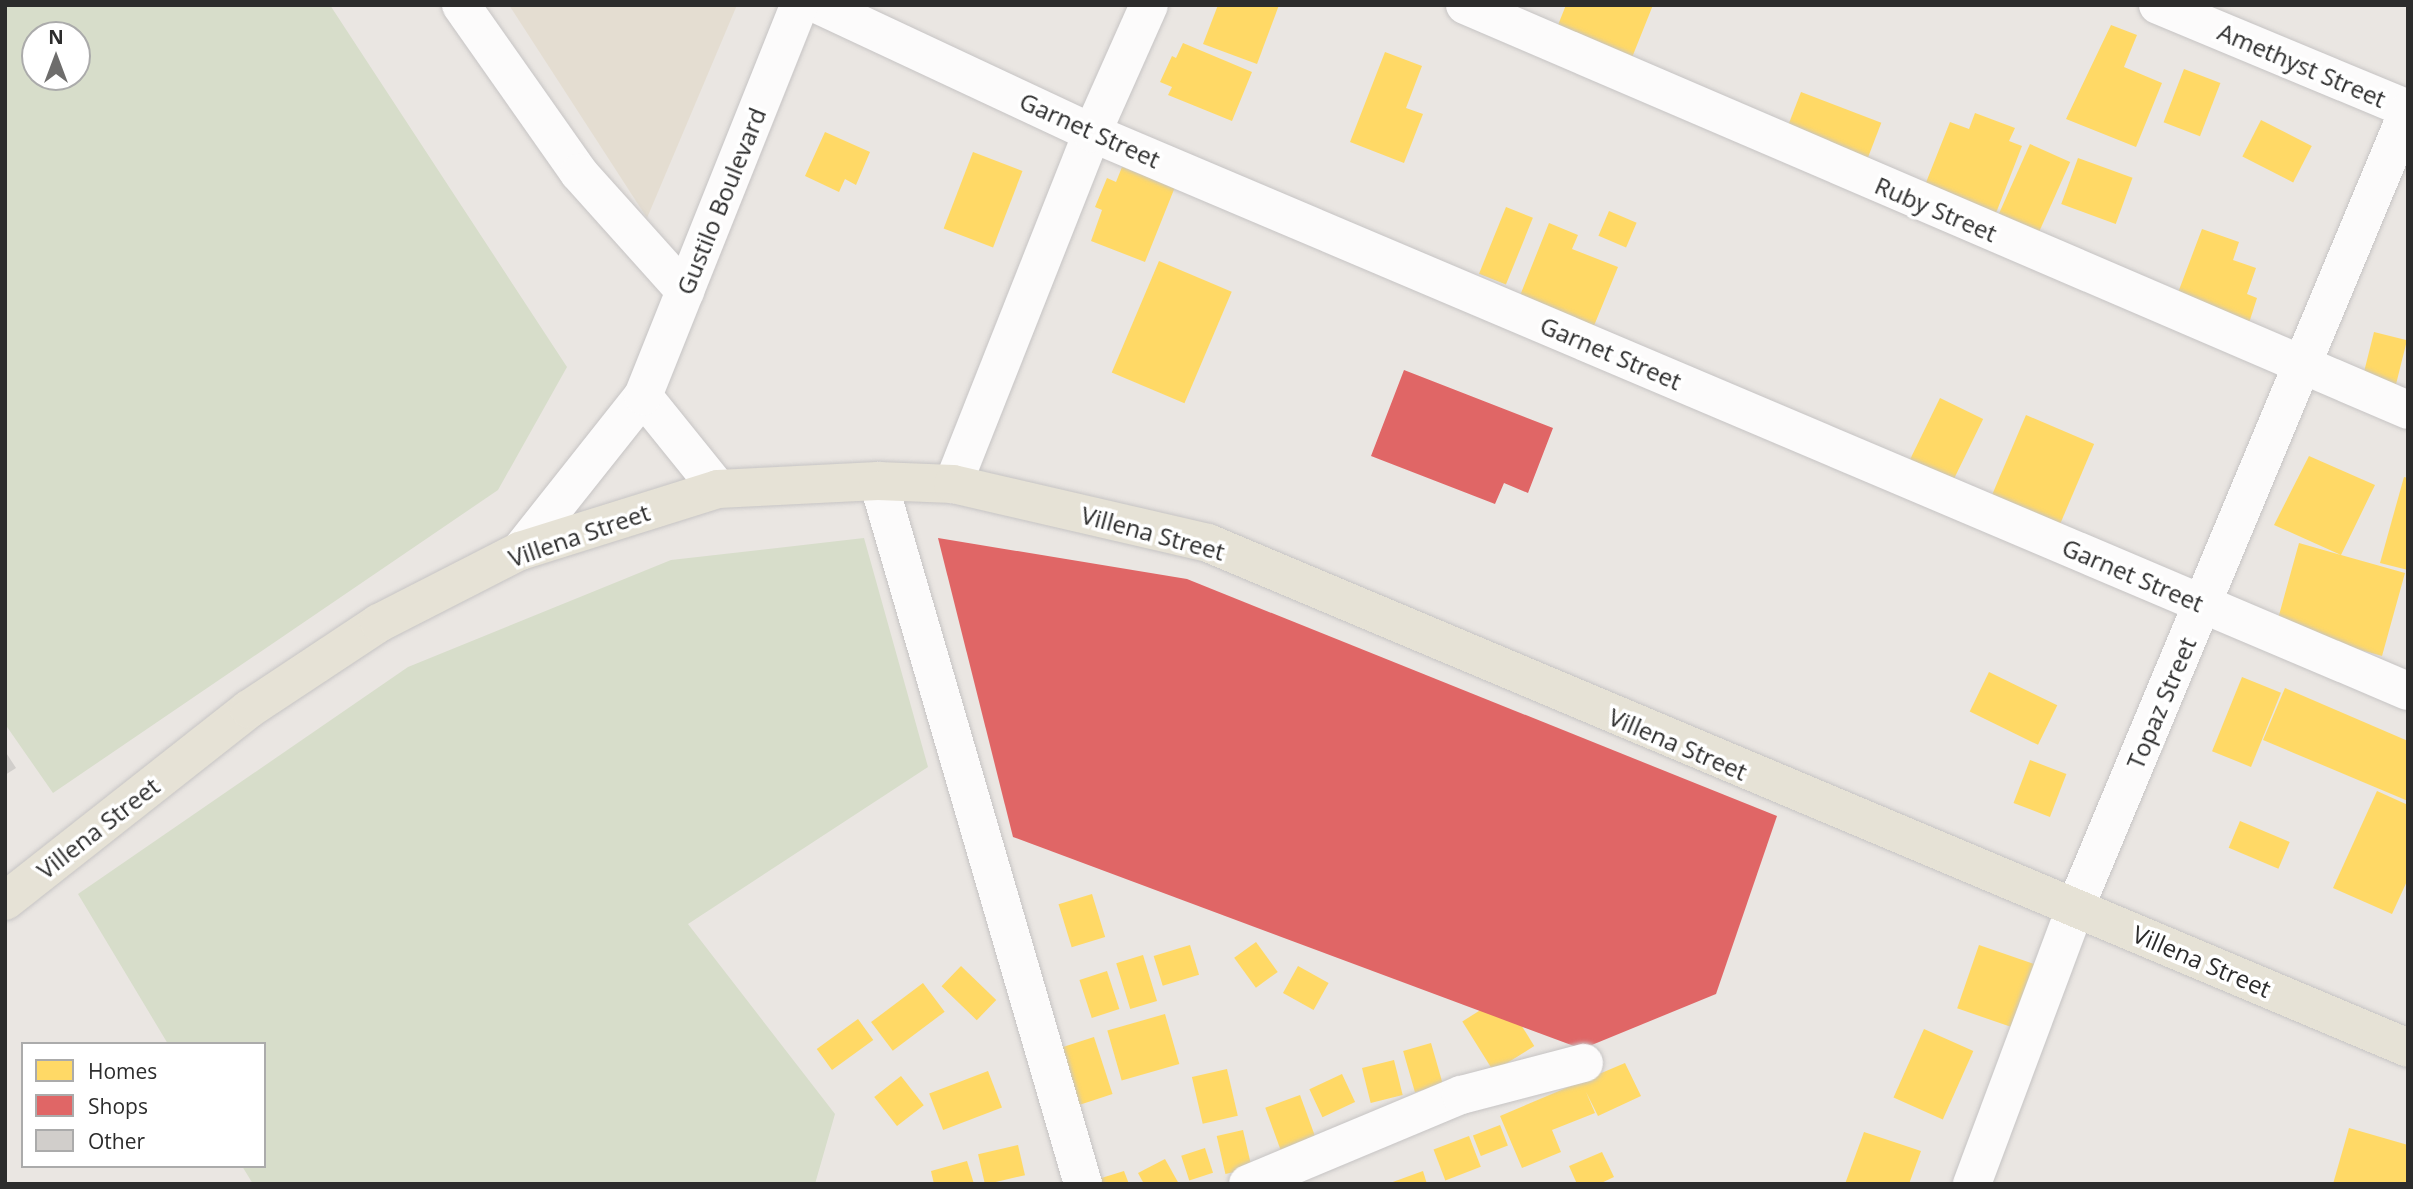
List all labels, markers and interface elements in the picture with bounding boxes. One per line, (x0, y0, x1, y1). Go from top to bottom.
street label: Amethyst Street (2214, 17, 2390, 113)
north arrow (21, 21, 91, 91)
text: N (48, 24, 64, 50)
street label: Garnet Street (1015, 86, 1165, 174)
street label: Gustilo Boulevard (670, 103, 772, 299)
street label: Ruby Street (1871, 170, 2001, 248)
street label: Garnet Street (1536, 310, 1686, 396)
street label: Villena Street (505, 497, 653, 573)
street label: Villena Street (1078, 500, 1228, 566)
street label: Garnet Street (2058, 532, 2208, 618)
street label: Topaz Street (2120, 633, 2202, 773)
street label: Villena Street (1605, 702, 1751, 786)
street label: Villena Street (31, 771, 165, 885)
street label: Villena Street (2129, 919, 2275, 1003)
legend (21, 1042, 266, 1168)
text: Homes (88, 1057, 157, 1085)
text: Shops (88, 1092, 148, 1120)
text: Other (88, 1127, 145, 1155)

